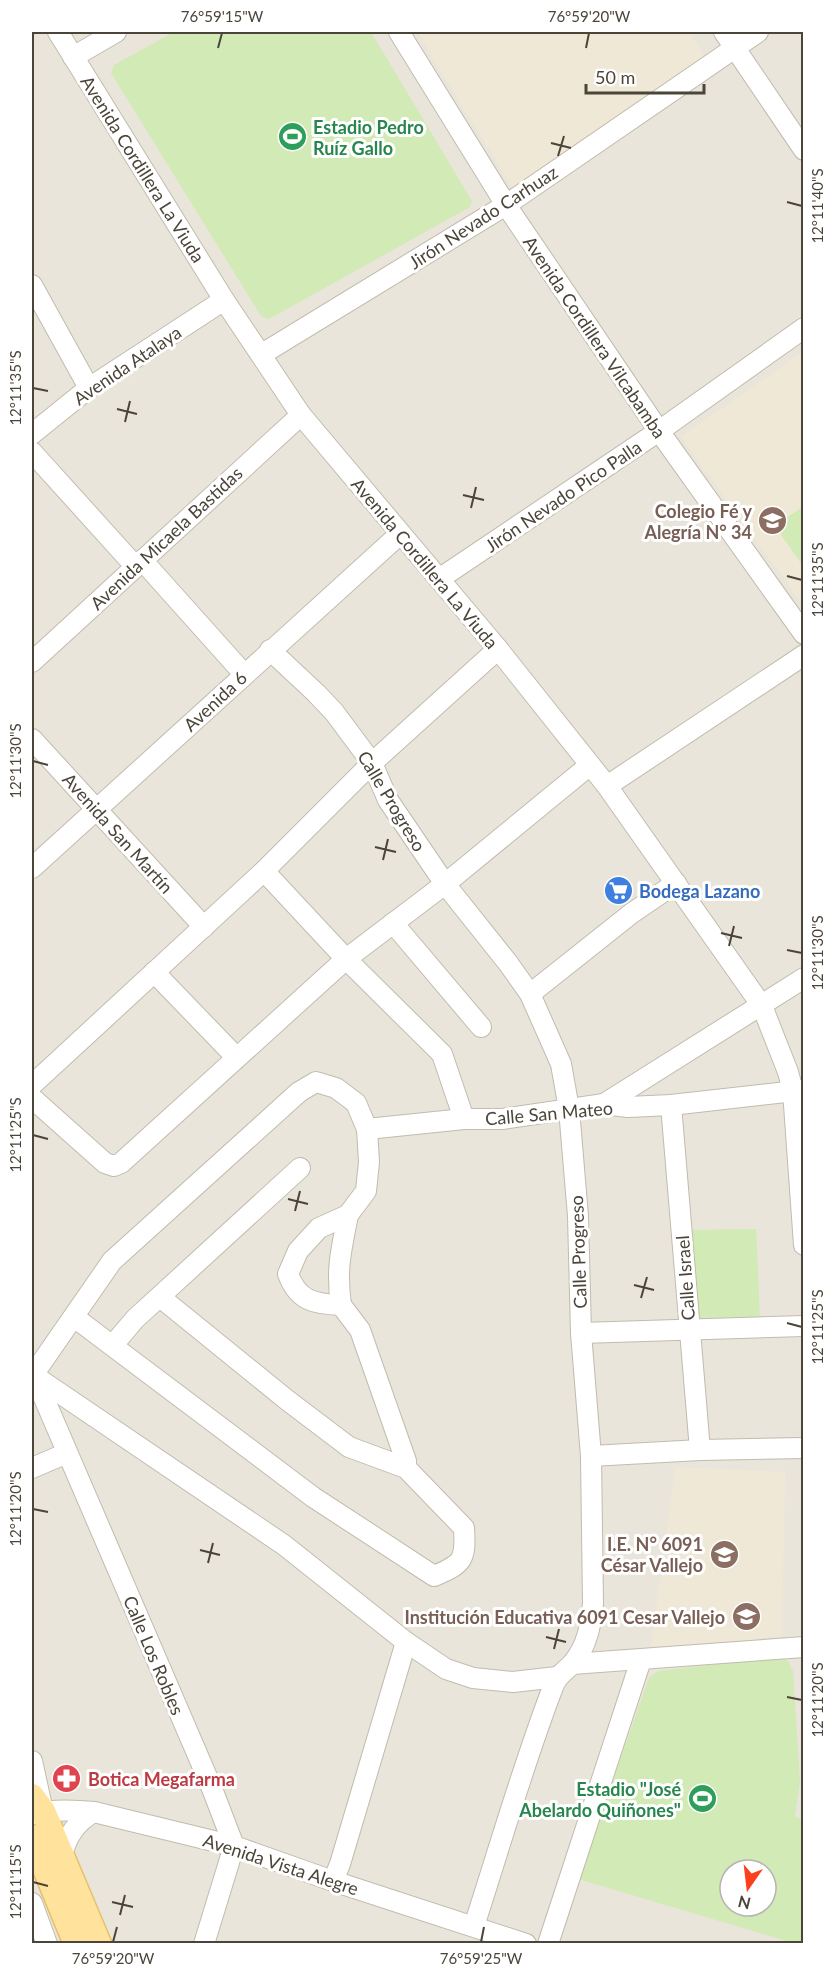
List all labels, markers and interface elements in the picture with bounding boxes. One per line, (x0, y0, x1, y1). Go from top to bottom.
text: 76°59'15"W (181, 7, 264, 25)
text: 76°59'20"W (548, 7, 631, 25)
scale bar (586, 57, 704, 95)
text: 50 m (595, 66, 635, 88)
street label: Avenida Cordillera La Viuda (76, 71, 210, 267)
place label: Estadio Pedro Ruíz Gallo (313, 116, 424, 159)
sports icon: Estadio Pedro Ruíz Gallo (276, 121, 308, 153)
street label: Jirón Nevado Carhuaz (404, 161, 562, 273)
text: 12°11'40"S (808, 168, 826, 244)
street label: Avenida Cordillera Vilcabamba (519, 232, 671, 442)
street label: Avenida Atalaya (69, 321, 185, 409)
text: 12°11'35"S (6, 350, 24, 426)
street label: Jirón Nevado Pico Palla (481, 436, 645, 556)
street label: Avenida Micaela Bastidas (85, 462, 247, 614)
street label: Avenida Cordillera La Viuda (347, 473, 503, 653)
place label: Colegio Fé y Alegría N° 34 (644, 500, 752, 543)
school or university icon: Colegio Fé y Alegría N° 34 (757, 505, 789, 537)
text: 12°11'35"S (808, 542, 826, 618)
street label: Avenida 6 (179, 666, 251, 736)
text: 12°11'30"S (6, 723, 24, 799)
street label: Calle Progreso (353, 747, 431, 855)
street label: Avenida San Martín (58, 768, 178, 898)
supermarket icon: Bodega Lazano (602, 875, 634, 907)
place label: Bodega Lazano (639, 880, 760, 902)
text: 12°11'30"S (808, 915, 826, 991)
street label: Calle San Mateo (484, 1096, 614, 1130)
text: 12°11'25"S (6, 1097, 24, 1173)
street label: Calle Progreso (565, 1195, 591, 1309)
street label: Calle Israel (671, 1235, 699, 1321)
text: 12°11'25"S (808, 1289, 826, 1365)
text: 12°11'20"S (6, 1471, 24, 1547)
place label: I.E. N° 6091 César Vallejo (601, 1533, 703, 1576)
school or university icon: I.E. N° 6091 César Vallejo (708, 1538, 740, 1570)
street label: Calle Los Robles (119, 1592, 189, 1718)
school or university icon: Institución Educativa 6091 Cesar Vallejo (730, 1601, 762, 1633)
place label: Institución Educativa 6091 Cesar Vallejo (404, 1606, 725, 1628)
text: 12°11'20"S (808, 1662, 826, 1738)
pharmacy icon: Botica Megafarma (51, 1763, 83, 1795)
place label: Botica Megafarma (88, 1768, 235, 1790)
place label: Estadio "José Abelardo Quiñones" (518, 1778, 681, 1821)
sports icon: Estadio "José Abelardo Quiñones" (686, 1783, 718, 1815)
street label: Avenida Vista Alegre (201, 1829, 361, 1899)
text: 12°11'15"S (6, 1844, 24, 1920)
north arrow (718, 1858, 778, 1918)
text: N (736, 1892, 753, 1914)
text: 76°59'20"W (72, 1949, 155, 1967)
text: 76°59'25"W (440, 1949, 523, 1967)

